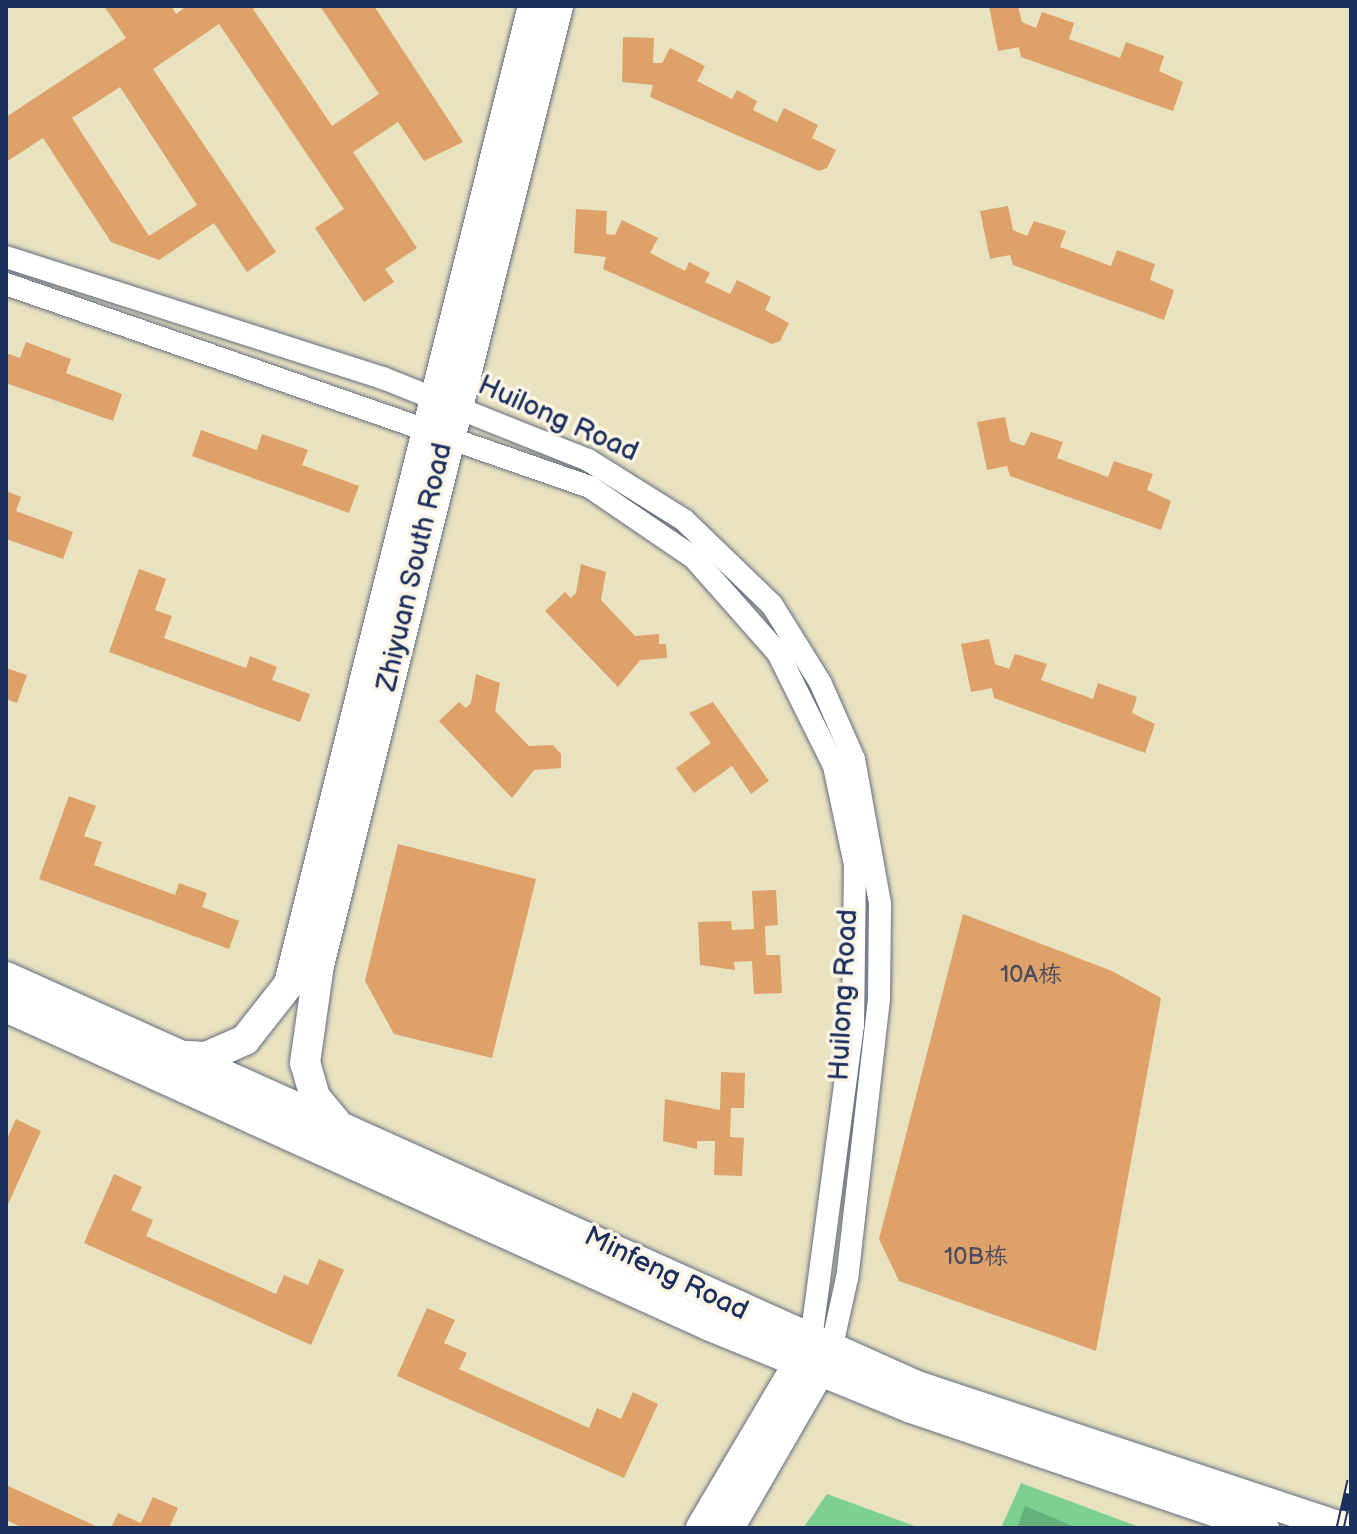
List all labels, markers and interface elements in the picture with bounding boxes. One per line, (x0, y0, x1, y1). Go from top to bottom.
street label: Huilong Road (473, 369, 643, 469)
street label: Zhiyuan South Road (370, 439, 460, 695)
street label: Huilong Road (823, 908, 865, 1082)
house number: 10A栋 (1000, 961, 1062, 989)
street label: Minfeng Road (579, 1220, 753, 1328)
house number: 10B栋 (944, 1243, 1008, 1271)

